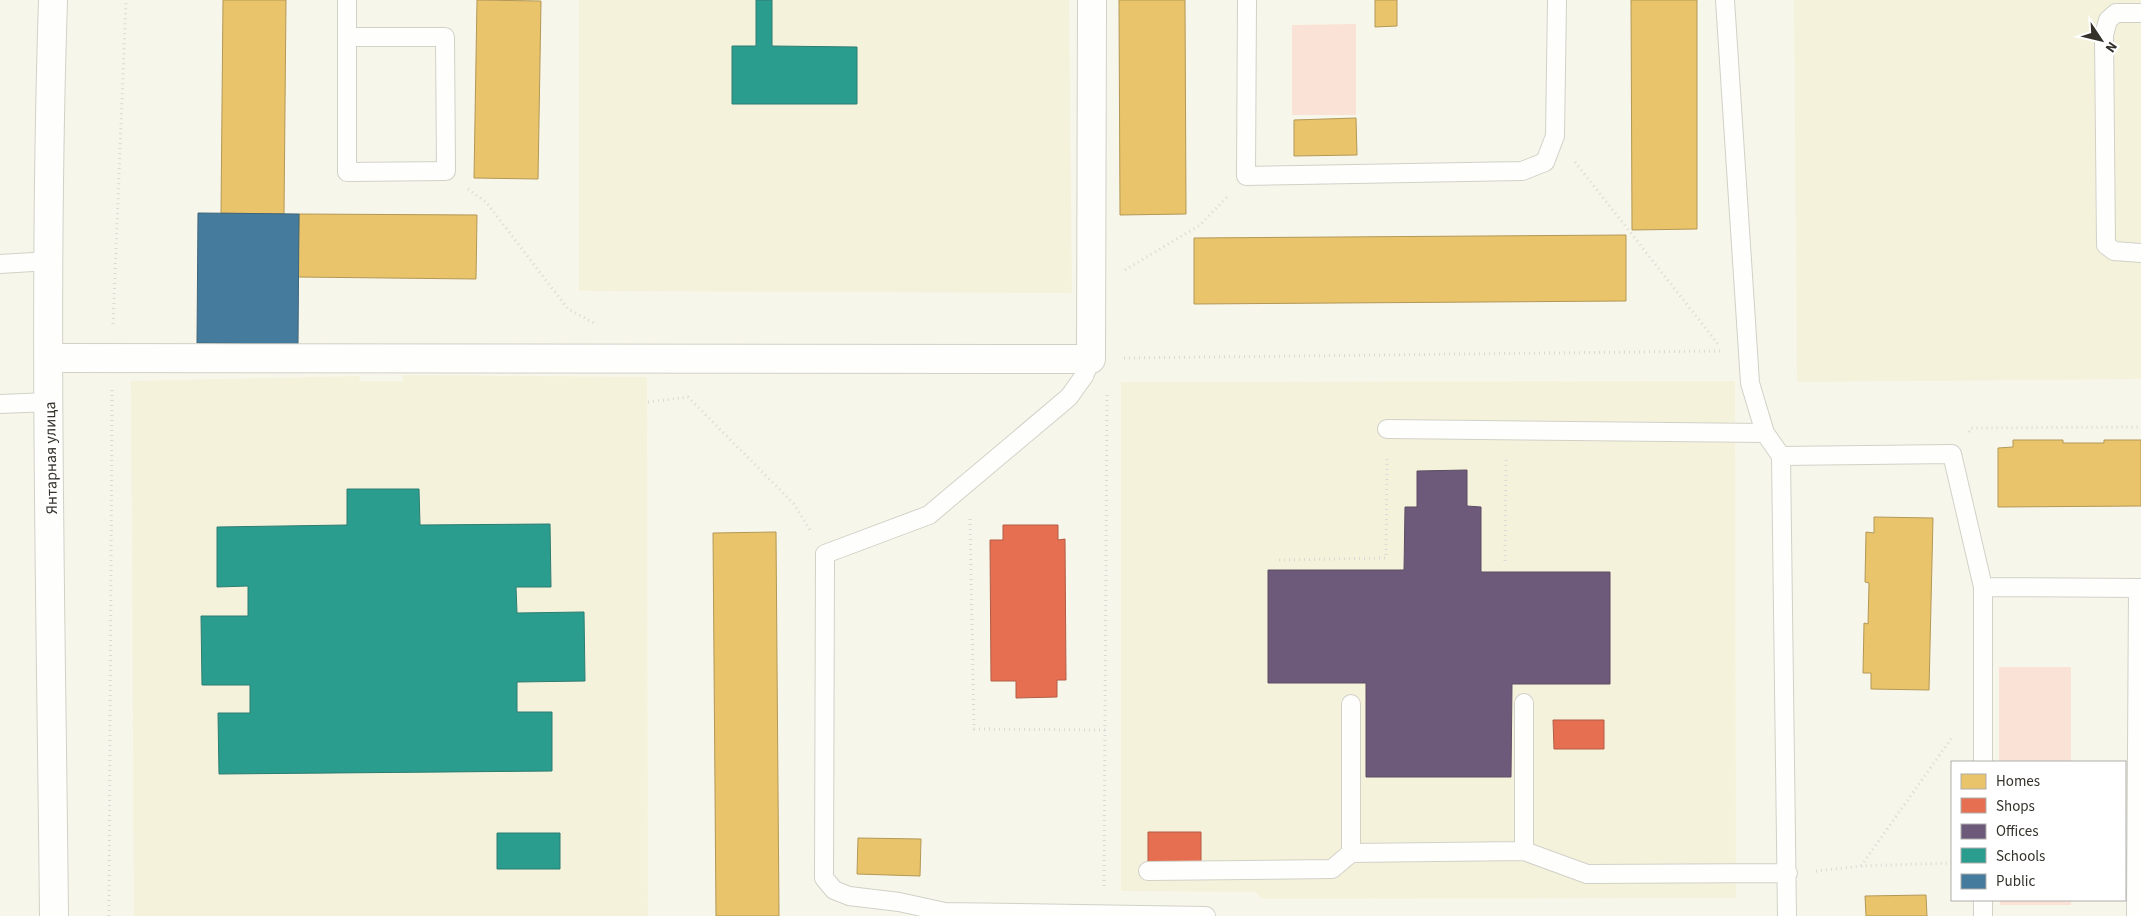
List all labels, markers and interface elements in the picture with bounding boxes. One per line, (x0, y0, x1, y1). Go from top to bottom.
north arrow (2076, 15, 2126, 65)
text: N (2100, 37, 2122, 56)
street label: Янтарная улица (39, 401, 63, 515)
legend (1951, 761, 2126, 901)
text: Homes (1996, 771, 2040, 792)
text: Shops (1996, 796, 2035, 817)
text: Offices (1996, 821, 2039, 842)
text: Schools (1996, 846, 2045, 867)
text: Public (1996, 871, 2035, 892)

